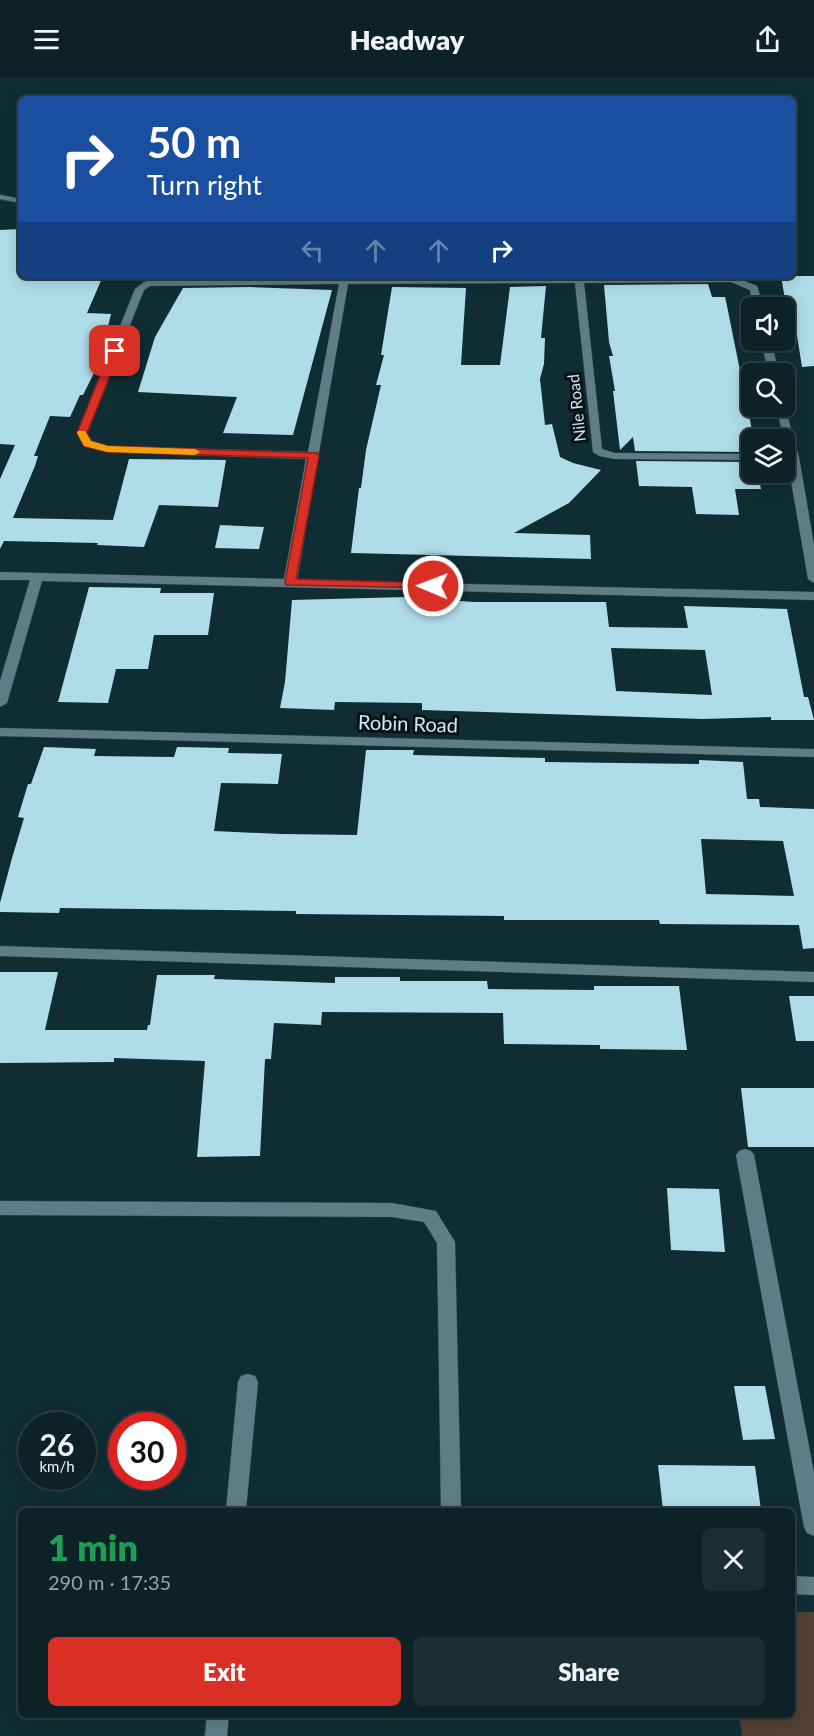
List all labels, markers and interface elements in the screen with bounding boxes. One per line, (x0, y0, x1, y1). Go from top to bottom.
icon: menu (30, 23, 63, 56)
text: Headway (350, 23, 464, 56)
icon: share (751, 23, 784, 56)
text: 50 m (147, 117, 241, 167)
icon: right (48, 120, 126, 198)
text: Turn right (147, 168, 262, 201)
icon: left (296, 234, 329, 267)
icon: ahead (359, 234, 392, 267)
icon: ahead (422, 234, 455, 267)
icon: right (485, 234, 518, 267)
map controls (741, 297, 795, 483)
button: sound (741, 297, 795, 351)
pin (89, 325, 140, 376)
icon: arrive (98, 334, 131, 367)
button: search (741, 363, 795, 417)
street label: Nile Road (563, 373, 589, 443)
button: layers (741, 429, 795, 483)
position arrow (401, 554, 465, 618)
street label: Robin Road (358, 709, 458, 737)
speed limit sign: 30 (108, 1412, 186, 1490)
text: 26 (40, 1426, 74, 1462)
text: km/h (39, 1457, 75, 1475)
text: 1 min (48, 1525, 138, 1569)
button: close (702, 1528, 765, 1591)
text: 290 m · 17:35 (48, 1570, 171, 1594)
button: Exit (48, 1637, 401, 1706)
button: Share (413, 1637, 765, 1706)

